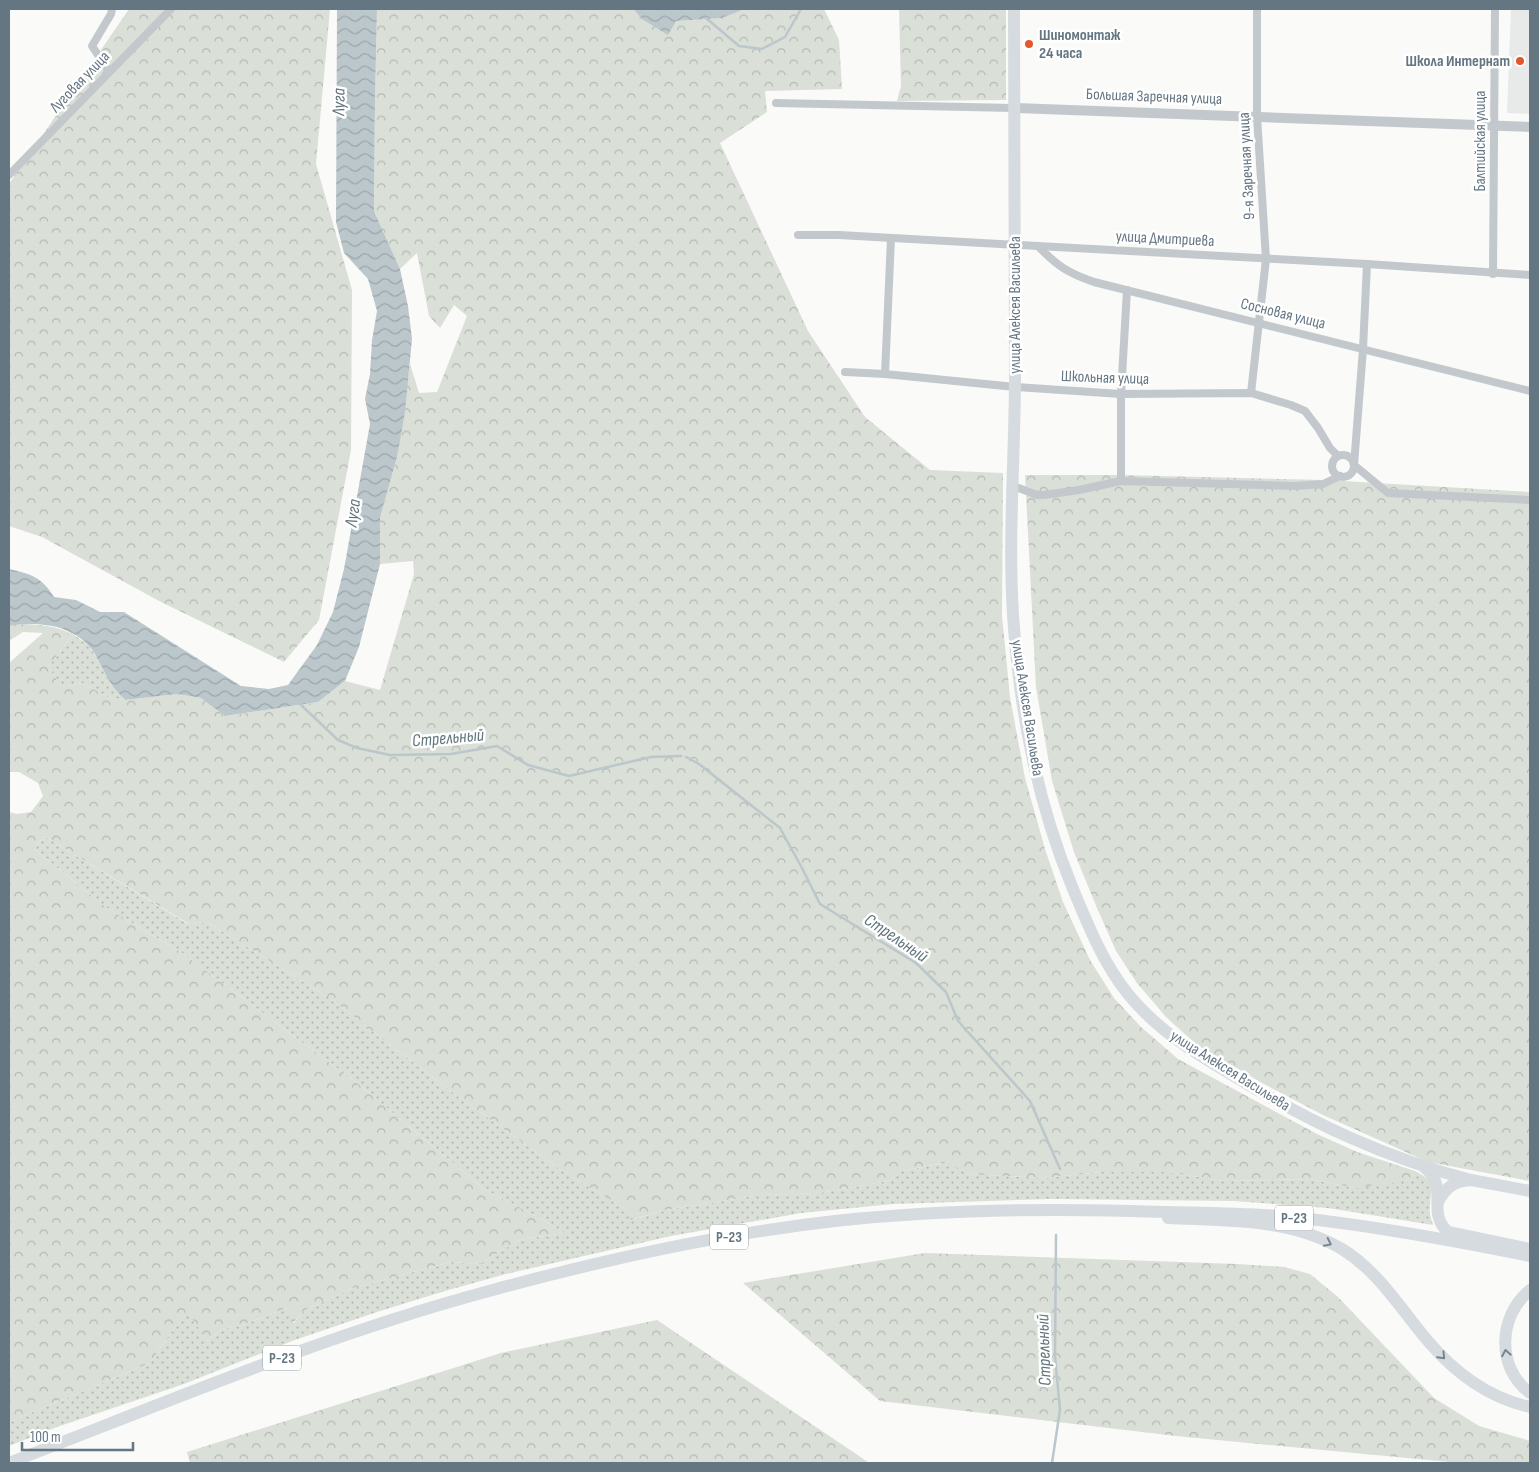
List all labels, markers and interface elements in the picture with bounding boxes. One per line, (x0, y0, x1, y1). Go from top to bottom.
place label: Шиномонтаж 24 часа (1039, 26, 1121, 63)
marker: Шиномонтаж 24 часа (1023, 38, 1035, 50)
street label: Луговая улица (45, 47, 114, 117)
place label: Школа Интернат (1406, 52, 1510, 71)
marker: Школа Интернат (1514, 55, 1526, 67)
street label: Большая Заречная улица (1086, 85, 1222, 109)
water label: Луга (328, 87, 350, 117)
street label: Балтийская улица (1471, 91, 1490, 191)
street label: 9-я Заречная улица (1235, 112, 1259, 220)
street label: улица Дмитриева (1115, 227, 1215, 251)
street label: улица Алексея Васильева (1006, 236, 1025, 374)
street label: Сосновая улица (1239, 294, 1327, 334)
street label: Школьная улица (1061, 367, 1149, 389)
water label: Луга (341, 497, 365, 529)
street label: улица Алексея Васильева (1007, 639, 1047, 777)
water label: Стрельный (411, 724, 485, 752)
water label: Стрельный (860, 909, 932, 967)
street label: улица Алексея Васильева (1167, 1026, 1293, 1116)
road number: Р-23 (1275, 1206, 1313, 1230)
road number: Р-23 (710, 1224, 748, 1250)
one-way arrow (1323, 1236, 1332, 1247)
water label: Стрельный (1032, 1313, 1056, 1386)
road number: Р-23 (263, 1346, 301, 1370)
one-way arrow (1502, 1348, 1512, 1357)
one-way arrow (1436, 1350, 1445, 1359)
scale bar (22, 1420, 134, 1452)
text: 100 m (30, 1428, 61, 1447)

